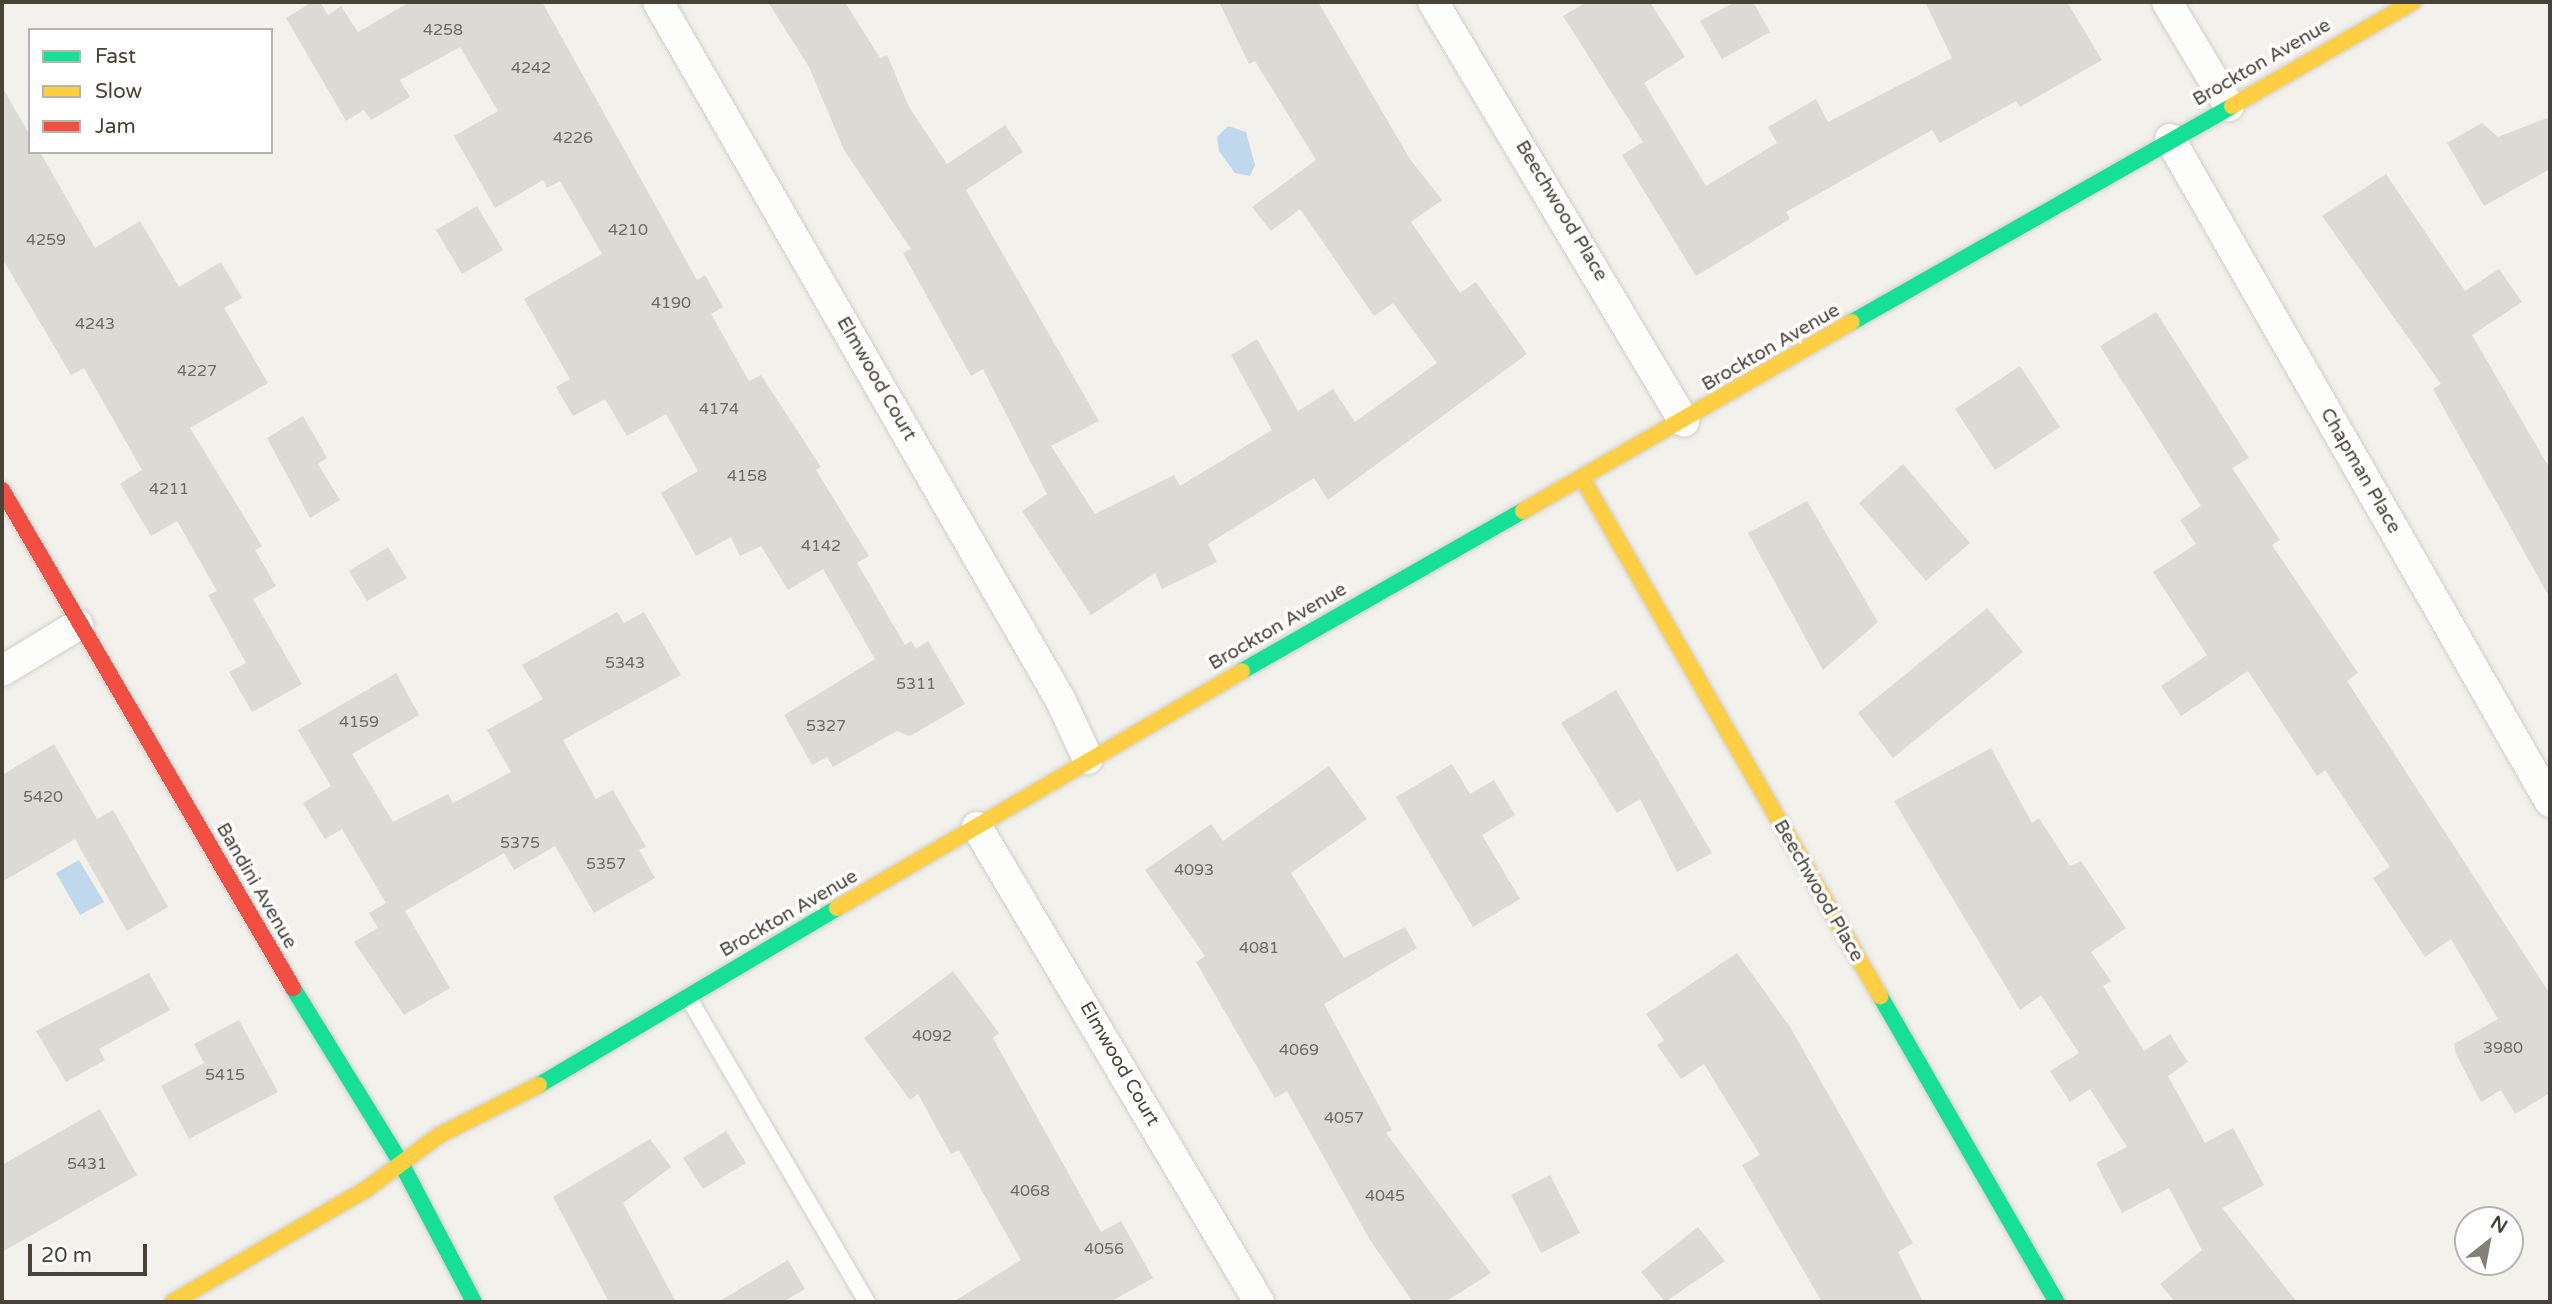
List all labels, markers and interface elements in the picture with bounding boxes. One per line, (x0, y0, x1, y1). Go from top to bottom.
street label: Brockton Avenue (2189, 14, 2335, 112)
house number: 4258 (423, 20, 463, 40)
legend (28, 28, 273, 154)
text: Fast (95, 44, 136, 69)
house number: 4242 (511, 58, 551, 78)
text: Slow (95, 79, 142, 104)
text: Jam (95, 114, 136, 139)
house number: 4226 (553, 128, 593, 148)
street label: Beechwood Place (1510, 137, 1612, 285)
house number: 4210 (608, 220, 648, 240)
house number: 4259 (26, 230, 66, 250)
house number: 4190 (651, 293, 691, 313)
street label: Brockton Avenue (1698, 299, 1844, 397)
street label: Elmwood Court (831, 313, 921, 445)
house number: 4243 (75, 314, 115, 334)
house number: 4227 (177, 361, 217, 381)
house number: 4174 (699, 399, 739, 419)
street label: Chapman Place (2315, 404, 2405, 538)
house number: 4158 (727, 466, 767, 486)
house number: 4211 (149, 479, 189, 499)
house number: 4142 (801, 536, 841, 556)
street label: Brockton Avenue (1205, 578, 1351, 676)
house number: 5343 (605, 653, 645, 673)
house number: 5311 (896, 674, 936, 694)
house number: 4159 (339, 712, 379, 732)
house number: 5327 (806, 716, 846, 736)
house number: 5420 (23, 787, 63, 807)
street label: Beechwood Place (1768, 816, 1868, 966)
street label: Bandini Avenue (211, 819, 301, 953)
house number: 5375 (500, 833, 540, 853)
house number: 5357 (586, 854, 626, 874)
house number: 4093 (1174, 860, 1214, 880)
street label: Brockton Avenue (716, 865, 862, 963)
house number: 4081 (1239, 938, 1279, 958)
street label: Elmwood Court (1074, 998, 1164, 1130)
house number: 4092 (912, 1026, 952, 1046)
house number: 3980 (2483, 1038, 2523, 1058)
house number: 4069 (1279, 1040, 1319, 1060)
house number: 5415 (205, 1065, 245, 1085)
house number: 4057 (1324, 1108, 1364, 1128)
house number: 5431 (67, 1154, 107, 1174)
house number: 4068 (1010, 1181, 1050, 1201)
house number: 4045 (1365, 1186, 1405, 1206)
north arrow (2454, 1206, 2524, 1276)
text: N (2487, 1211, 2511, 1238)
scale bar (32, 1230, 150, 1274)
house number: 4056 (1084, 1239, 1124, 1259)
text: 20 m (41, 1243, 92, 1268)

